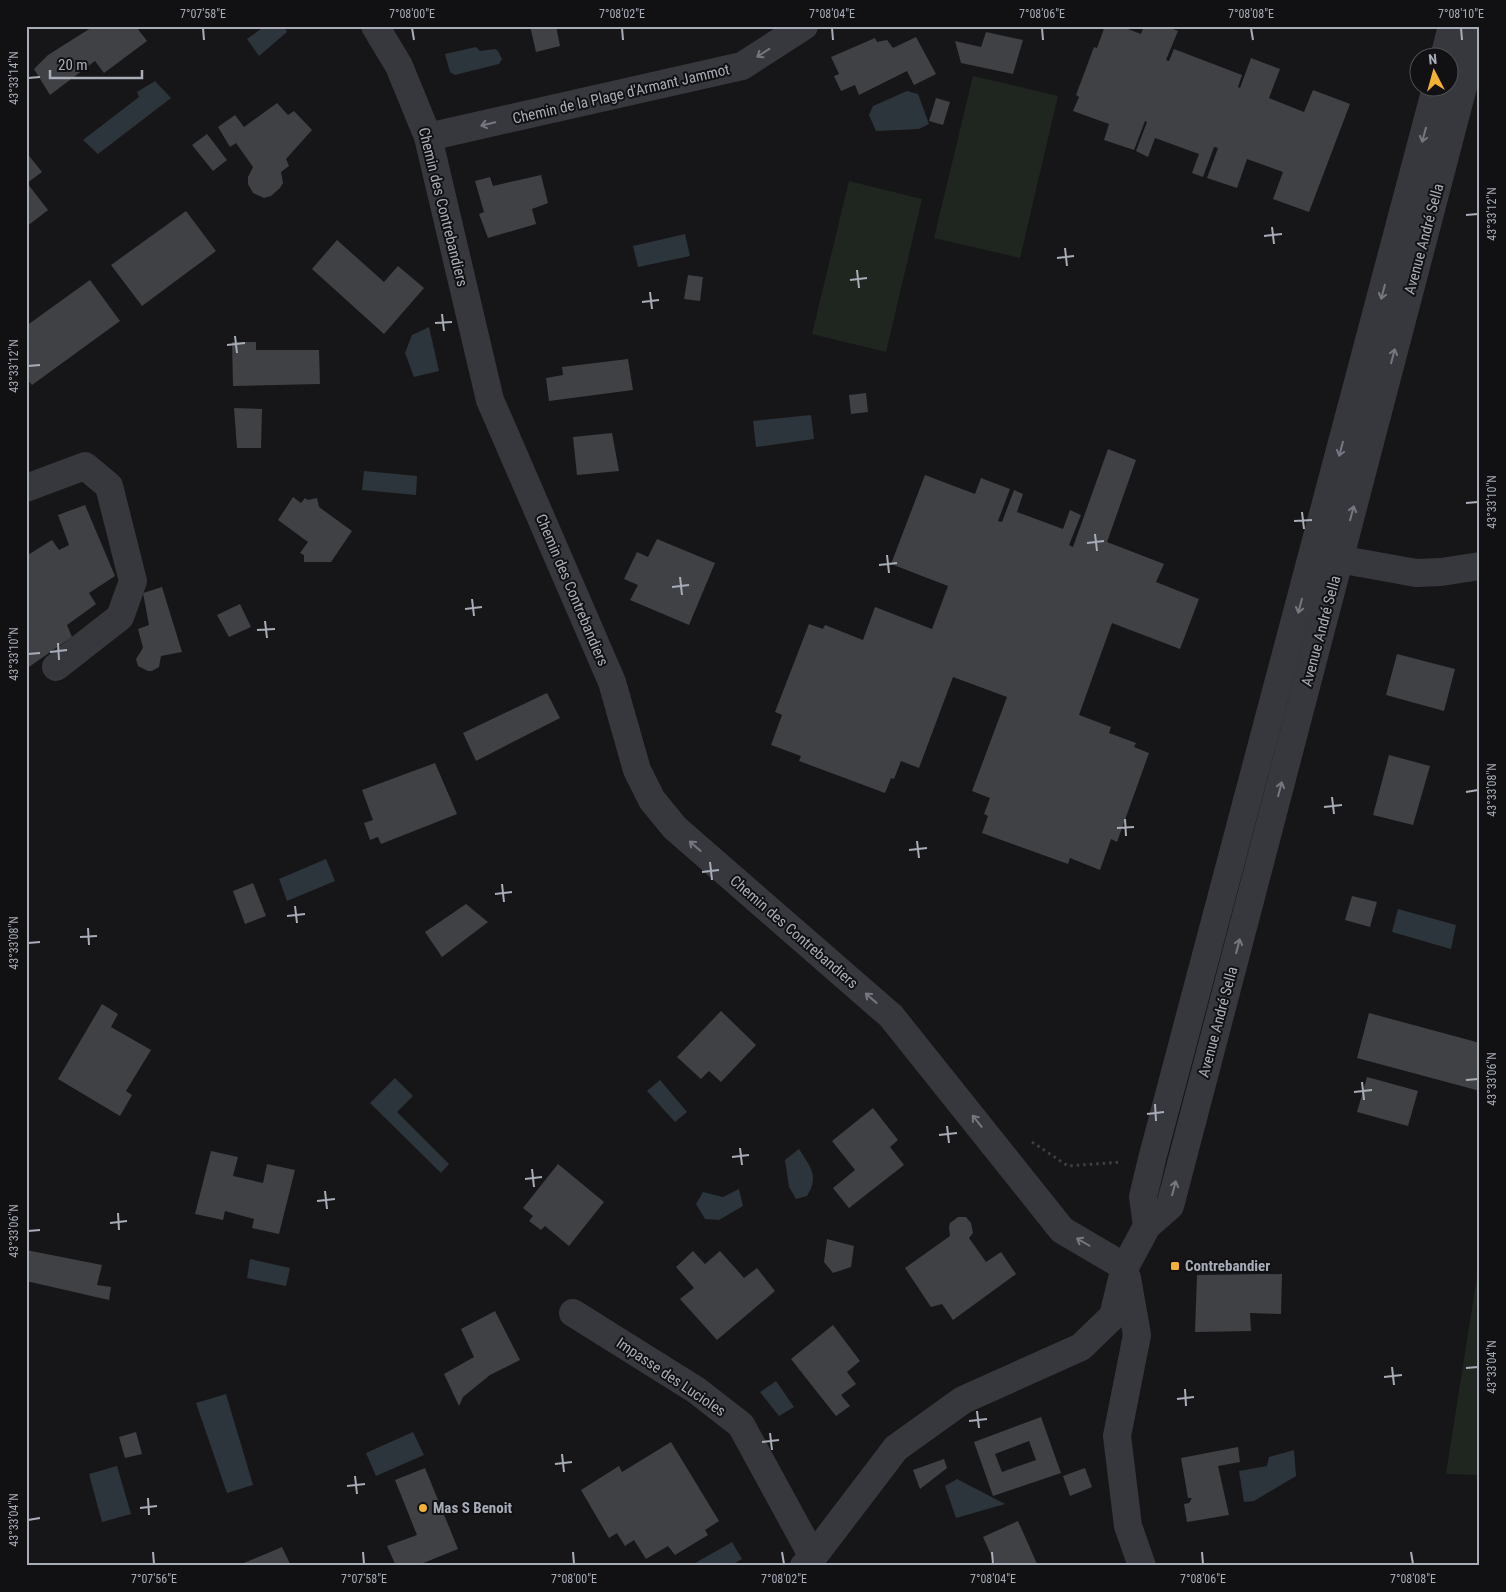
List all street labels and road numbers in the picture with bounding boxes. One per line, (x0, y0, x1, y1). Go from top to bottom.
street label: Chemin de la Plage d'Armant Jammot (511, 60, 731, 128)
street label: Chemin des Contrebandiers (415, 126, 472, 289)
street label: Avenue André Sella (1401, 182, 1447, 296)
street label: Chemin des Contrebandiers (532, 511, 612, 669)
street label: Avenue André Sella (1298, 574, 1344, 688)
street label: Chemin des Contrebandiers (726, 872, 862, 992)
street label: Avenue André Sella (1195, 965, 1241, 1079)
street label: Impasse des Lucioles (613, 1334, 729, 1420)

